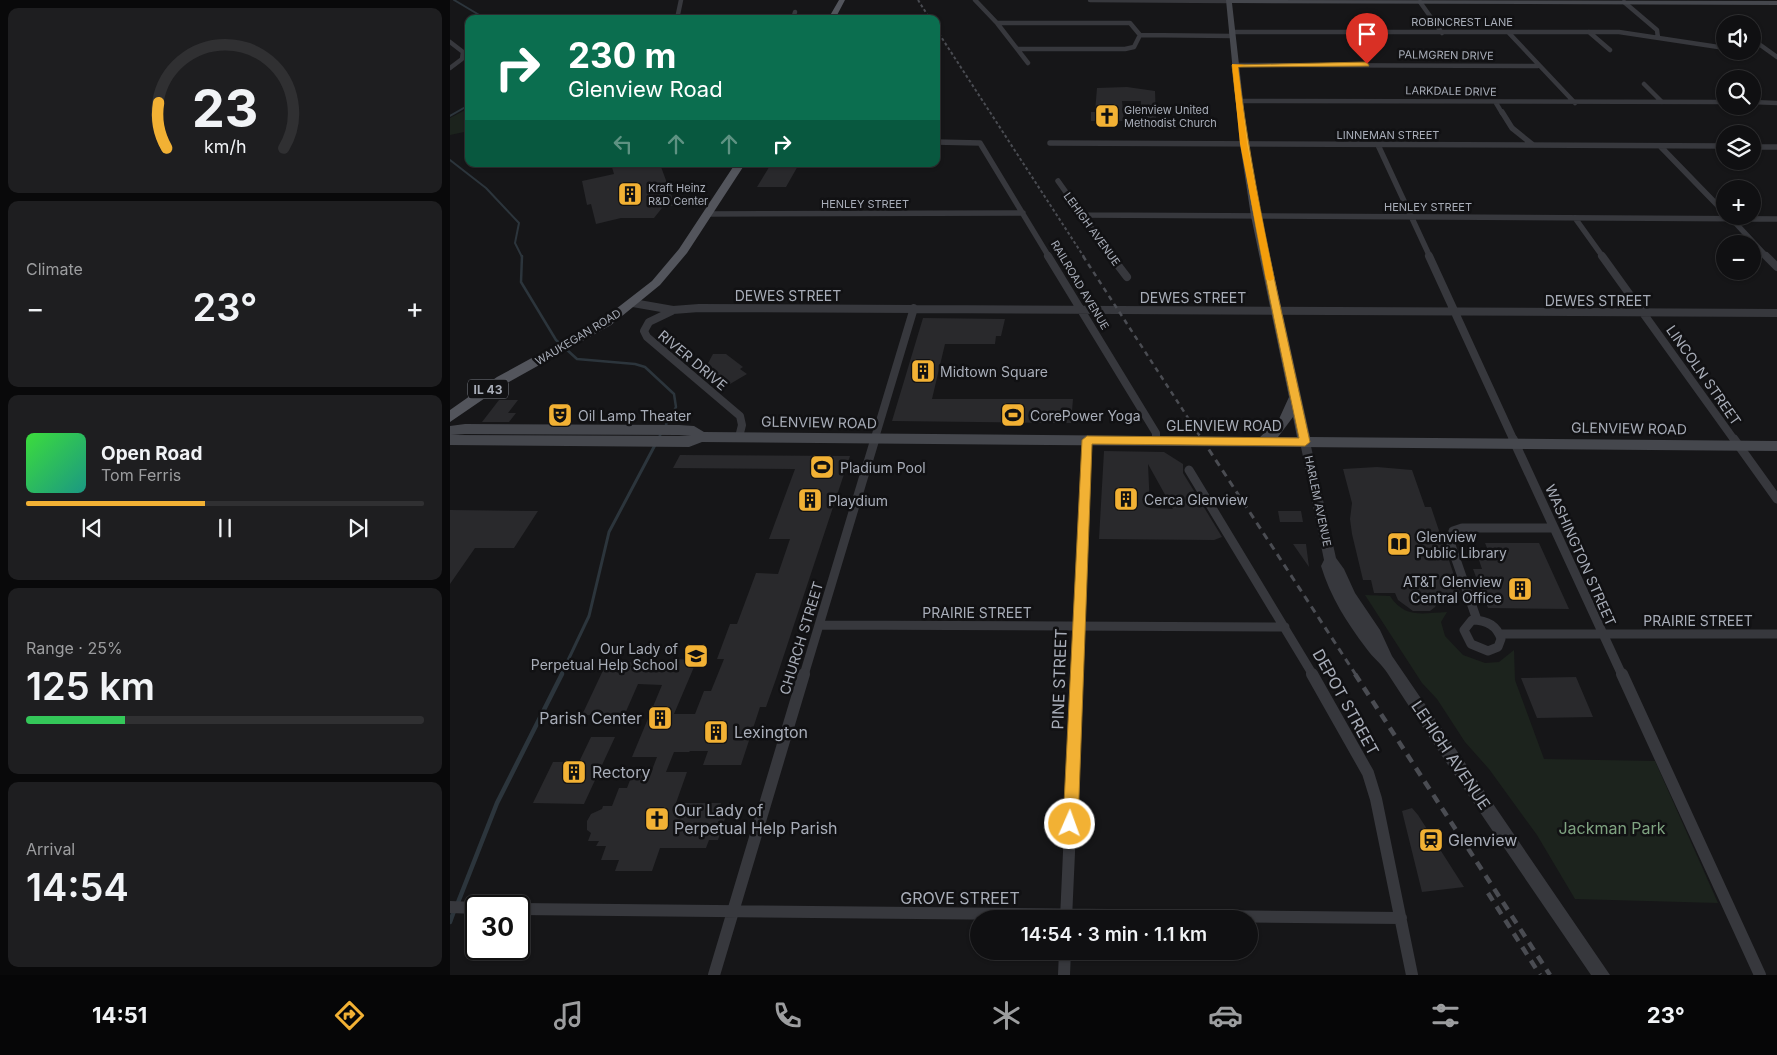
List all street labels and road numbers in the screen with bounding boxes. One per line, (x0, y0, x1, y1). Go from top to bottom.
street label: ROBINCREST LANE (1411, 15, 1513, 29)
street label: PALMGREN DRIVE (1398, 47, 1494, 63)
street label: LARKDALE DRIVE (1405, 83, 1497, 99)
street label: LINNEMAN STREET (1337, 128, 1439, 142)
street label: LEHIGH AVENUE (1061, 189, 1123, 269)
street label: HENLEY STREET (821, 197, 909, 211)
street label: HENLEY STREET (1384, 200, 1472, 214)
street label: RAILROAD AVENUE (1048, 238, 1112, 332)
street label: DEWES STREET (735, 287, 841, 304)
street label: DEWES STREET (1140, 289, 1246, 306)
street label: DEWES STREET (1545, 292, 1651, 309)
street label: WAUKEGAN ROAD (533, 306, 623, 368)
street label: LINCOLN STREET (1663, 322, 1745, 428)
street label: RIVER DRIVE (655, 326, 731, 394)
road number: IL 43 (468, 379, 508, 398)
street label: GLENVIEW ROAD (761, 412, 877, 432)
street label: GLENVIEW ROAD (1166, 417, 1282, 434)
street label: GLENVIEW ROAD (1571, 418, 1687, 438)
street label: HARLEM AVENUE (1302, 454, 1334, 548)
street label: WASHINGTON STREET (1542, 482, 1620, 628)
street label: CHURCH STREET (776, 579, 826, 697)
street label: PRAIRIE STREET (922, 604, 1032, 621)
street label: PRAIRIE STREET (1643, 612, 1753, 629)
street label: PINE STREET (1047, 628, 1071, 730)
street label: DEPOT STREET (1309, 645, 1383, 759)
street label: LEHIGH AVENUE (1407, 697, 1495, 813)
street label: GROVE STREET (900, 888, 1020, 908)

